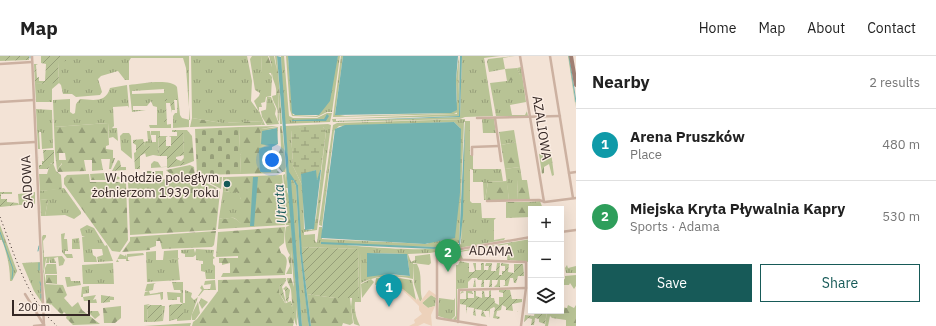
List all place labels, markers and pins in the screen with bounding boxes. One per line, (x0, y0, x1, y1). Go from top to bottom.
place label: W hołdzie poległym żołnierzom 1939 roku (92, 169, 219, 201)
marker: W hołdzie poległym żołnierzom 1939 roku (222, 179, 232, 189)
pin: 2 (435, 239, 461, 272)
pin: 1 (376, 274, 402, 307)

